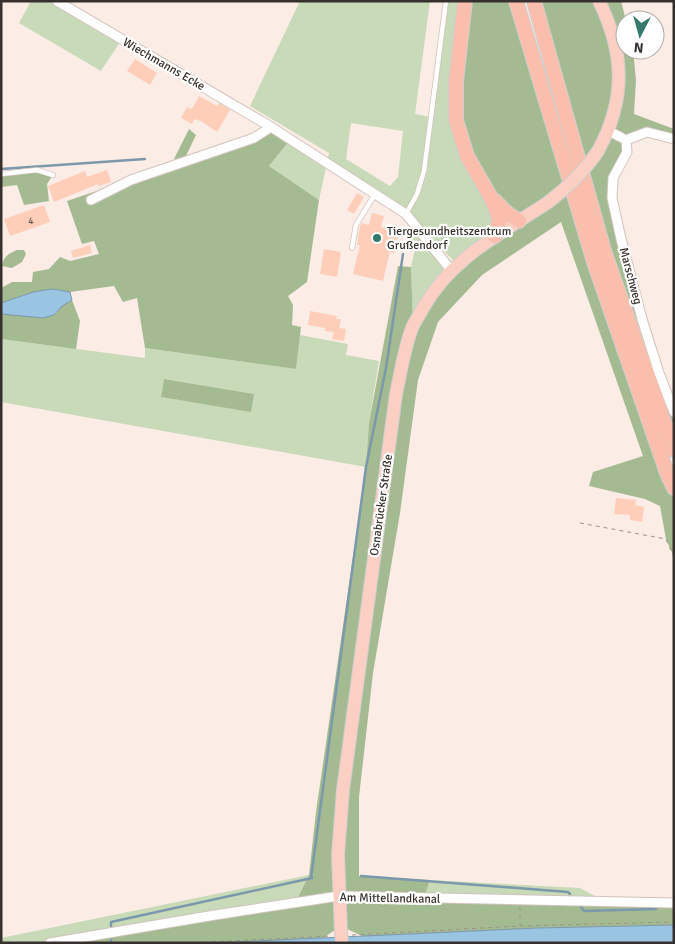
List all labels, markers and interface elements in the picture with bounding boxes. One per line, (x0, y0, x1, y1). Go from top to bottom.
north arrow (615, 10, 665, 60)
street label: Wiechmanns Ecke (120, 35, 208, 94)
text: N (633, 38, 644, 56)
house number: 4 (28, 215, 34, 227)
place label: Tiergesundheitszentrum Grußendorf (387, 224, 511, 253)
marker: Tiergesundheitszentrum Grußendorf (371, 232, 383, 244)
street label: Marschweg (616, 246, 645, 306)
street label: Osnabrücker Straße (367, 453, 396, 557)
street label: Am Mittellandkanal (339, 890, 441, 907)

